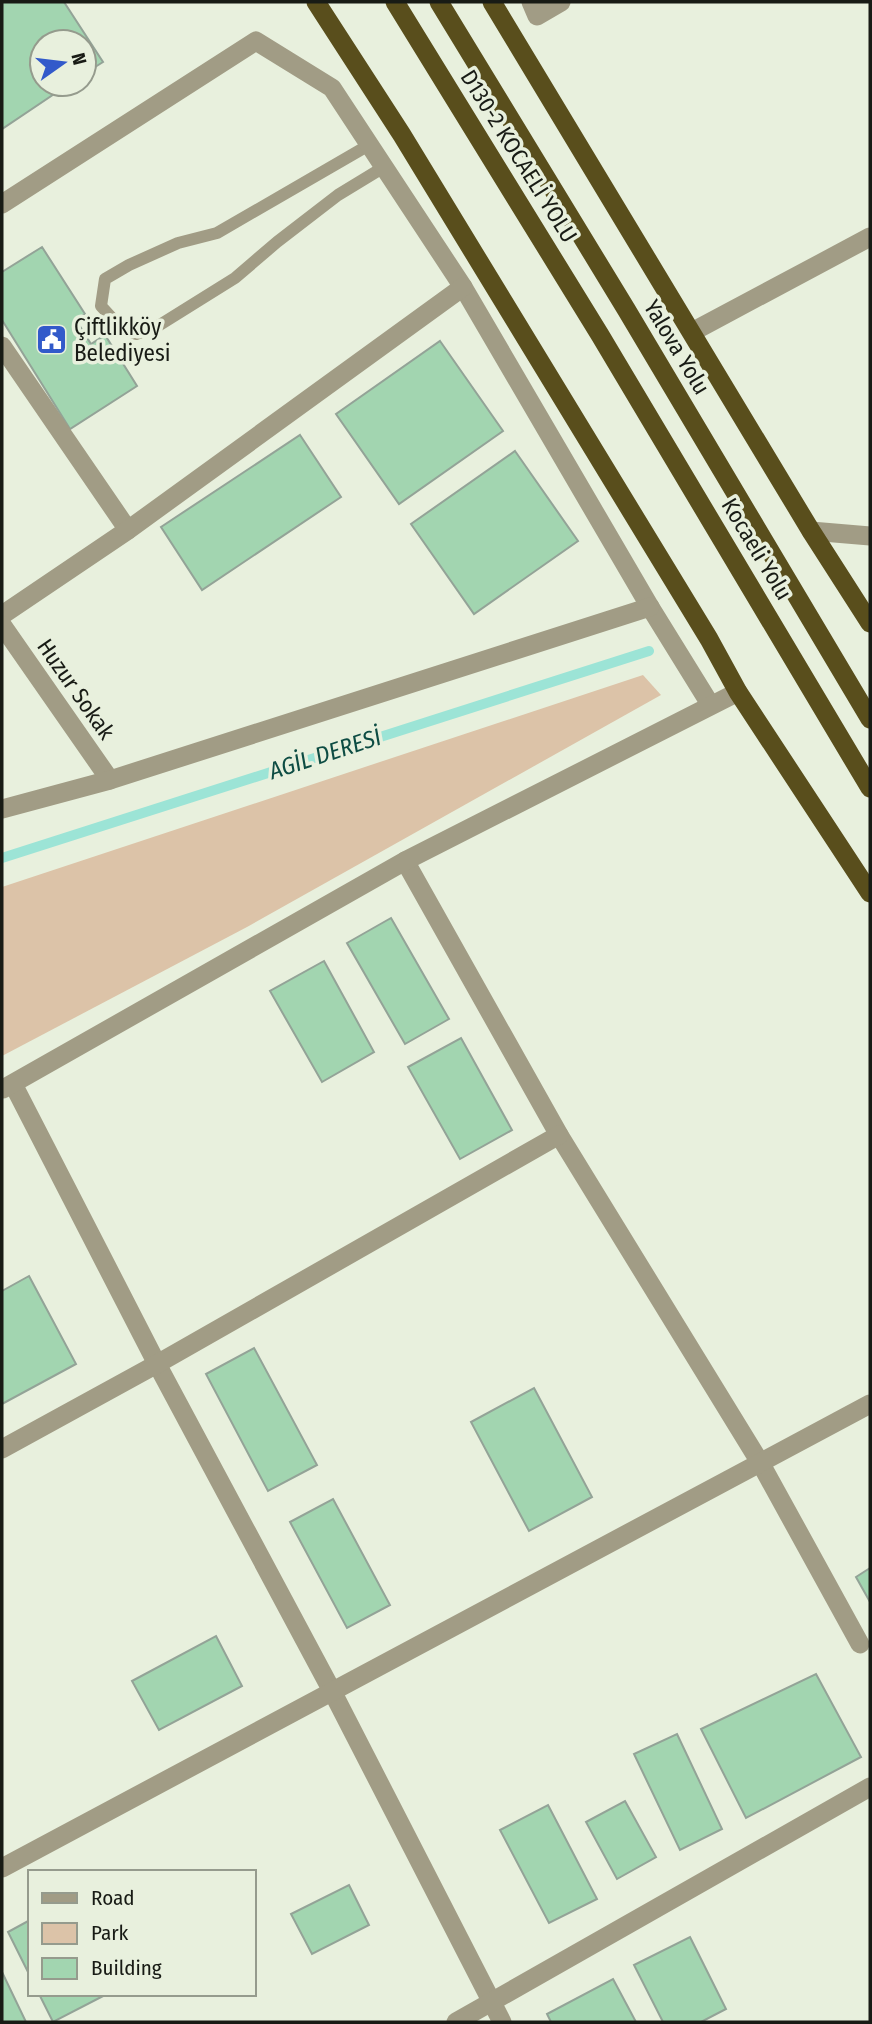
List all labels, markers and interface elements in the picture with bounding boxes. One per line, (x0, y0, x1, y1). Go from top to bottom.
north arrow (28, 28, 98, 98)
text: N (66, 51, 92, 67)
street label: D130-2 KOCAELİ YOLU (455, 65, 583, 247)
street label: Yalova Yolu (638, 295, 716, 399)
place label: Çiftlikköy Belediyesi (74, 313, 171, 367)
public building icon: Çiftlikköy Belediyesi (34, 323, 68, 357)
street label: Kocaeli̇ Yolu (716, 493, 798, 605)
street label: Huzur Sokak (31, 633, 121, 745)
water label: AGİL DERESİ (265, 723, 385, 786)
legend (28, 1870, 256, 1996)
text: Road (91, 1885, 135, 1911)
text: Park (91, 1920, 129, 1946)
text: Building (91, 1955, 162, 1981)

